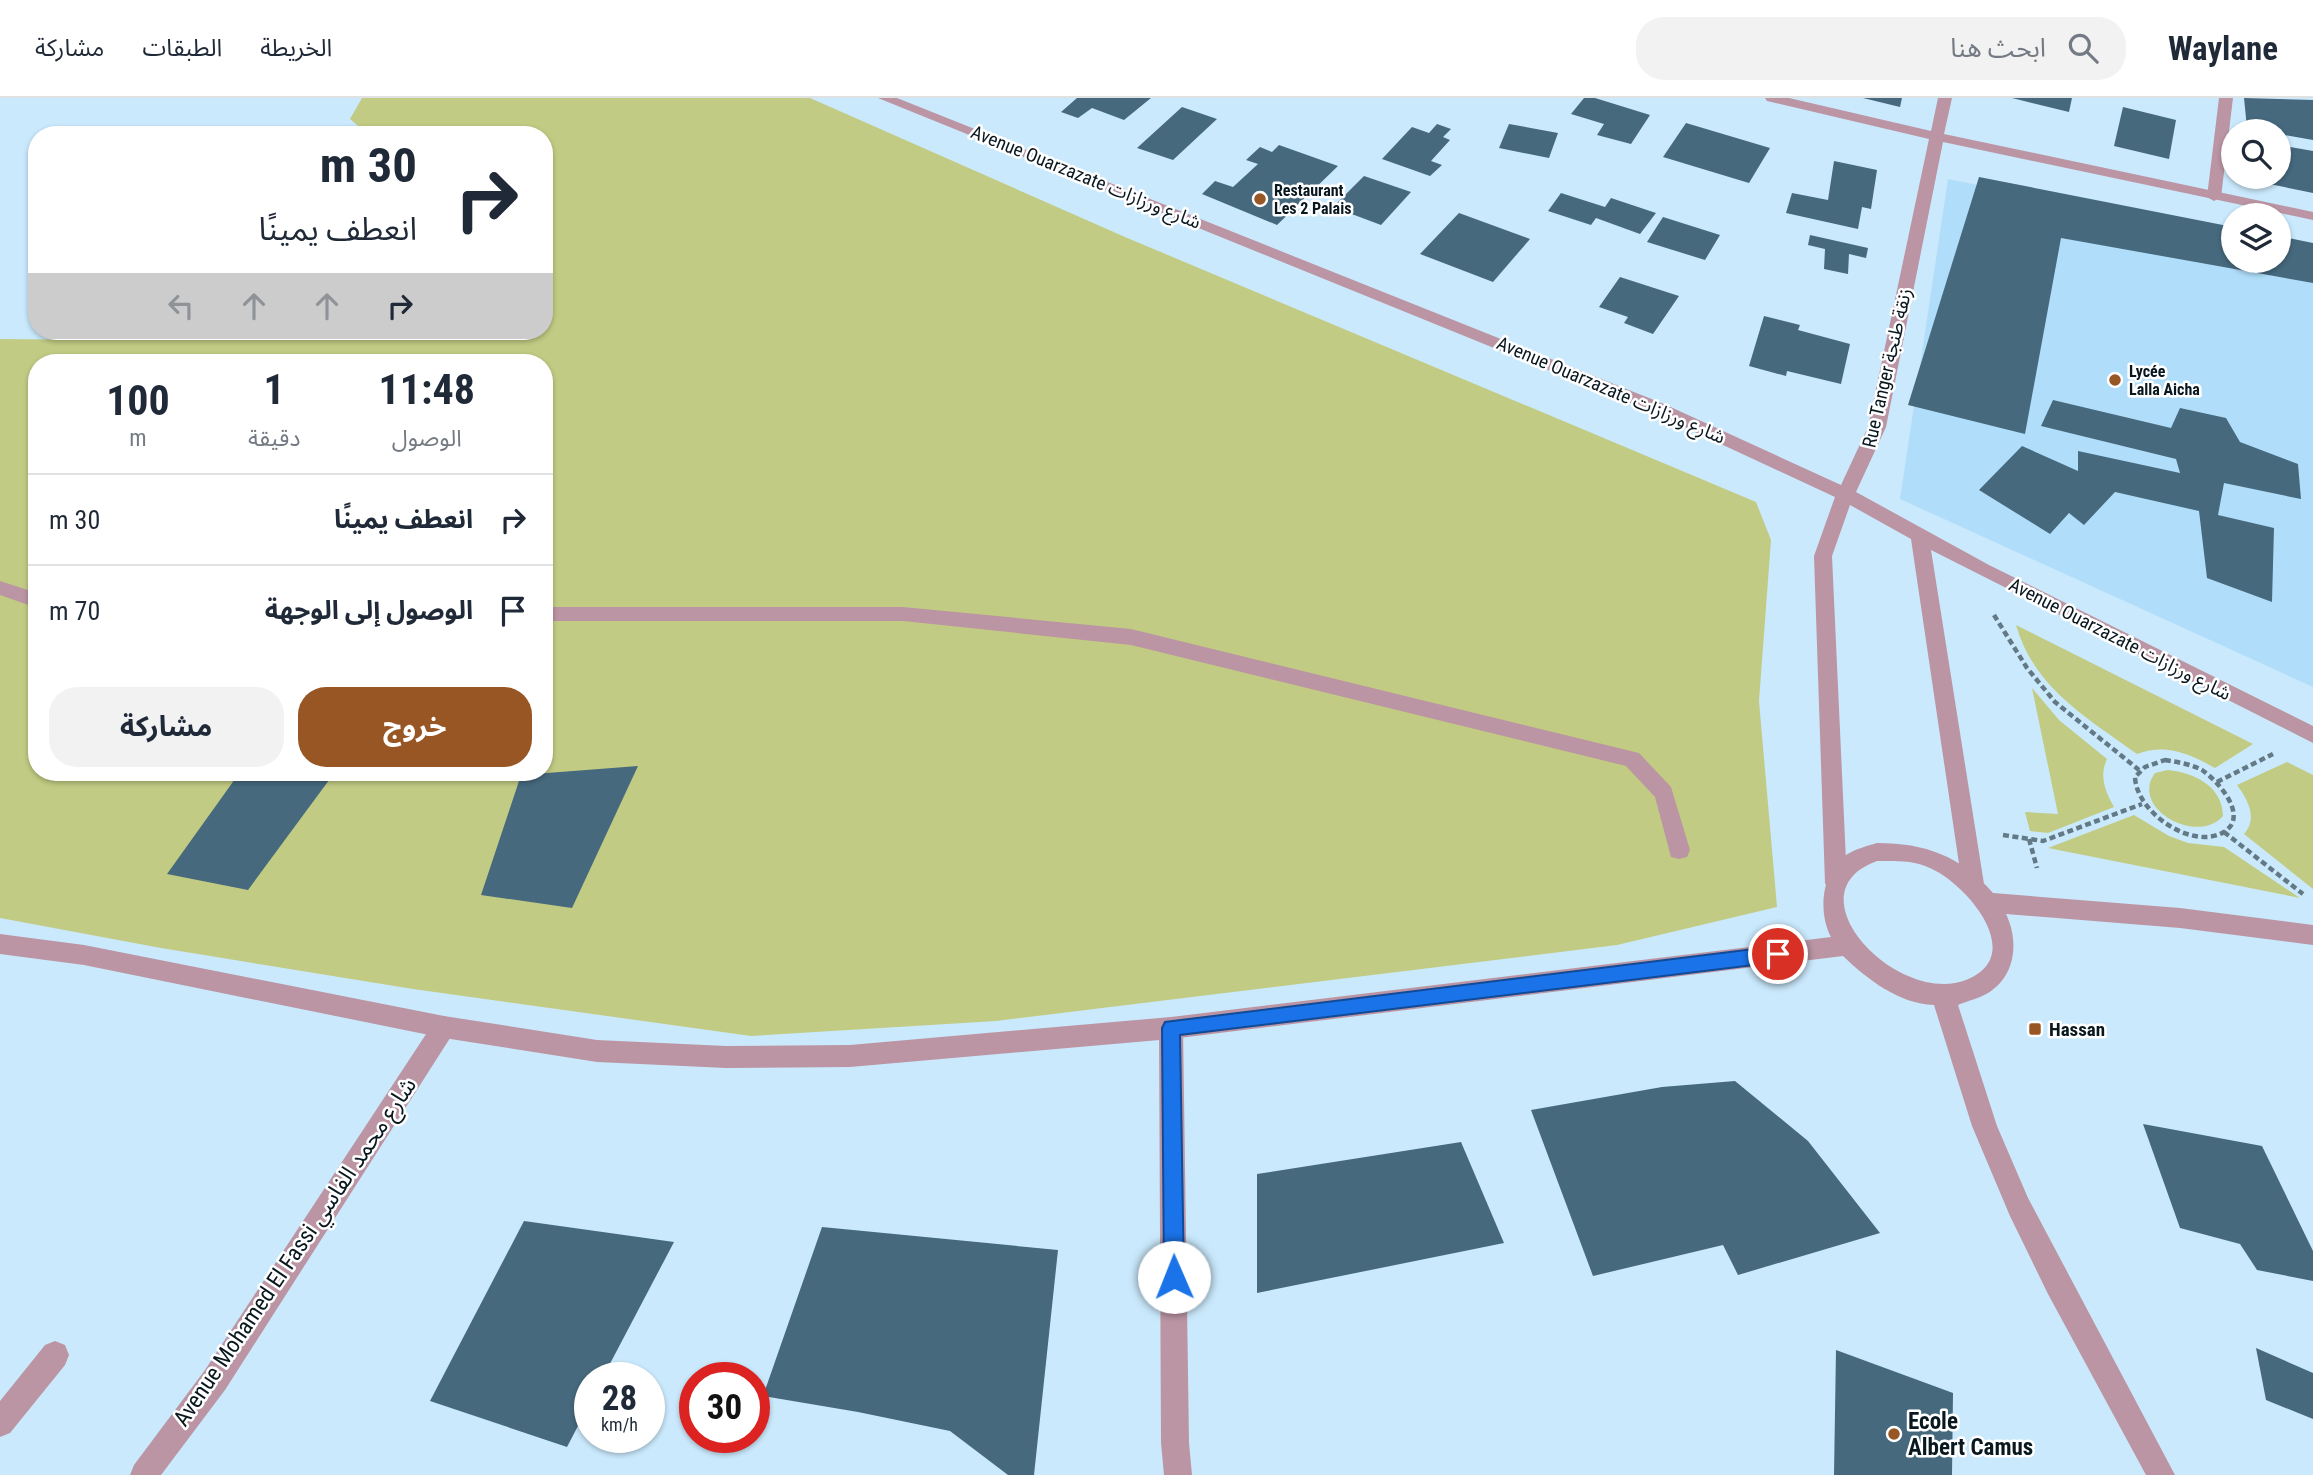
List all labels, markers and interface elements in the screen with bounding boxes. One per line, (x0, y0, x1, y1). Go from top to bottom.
search box (1636, 17, 2126, 80)
icon: search (2064, 29, 2102, 67)
text: Waylane (2168, 29, 2278, 68)
text: ابحث هنا (1950, 33, 2046, 63)
text: مشاركة (35, 34, 104, 62)
text: الطبقات (142, 34, 222, 62)
text: الخريطة (260, 34, 332, 62)
map controls (2221, 119, 2291, 273)
button: search (2221, 119, 2291, 189)
street label: Avenue Ouarzazate شارع ورزازات (967, 120, 1204, 236)
text: 30 m (320, 137, 417, 194)
icon: right (441, 154, 532, 245)
place label: Restaurant Les 2 Palais (1274, 181, 1351, 218)
marker: Restaurant Les 2 Palais (1252, 191, 1268, 207)
button: layers (2221, 203, 2291, 273)
text: انعطف يمينًا (259, 210, 417, 248)
street label: Rue Tanger زنقة طنجة (1857, 286, 1917, 450)
icon: left (162, 287, 200, 325)
icon: ahead (235, 287, 273, 325)
icon: ahead (308, 287, 346, 325)
icon: right (381, 287, 419, 325)
street label: Avenue Ouarzazate شارع ورزازات (1492, 331, 1729, 451)
place label: Lycée Lalla Aicha (2129, 362, 2200, 399)
text: 1 (264, 365, 285, 414)
text: 11:48 (378, 365, 475, 414)
marker: Lycée Lalla Aicha (2107, 372, 2123, 388)
text: 100 (106, 376, 170, 425)
text: m (129, 425, 147, 452)
text: دقيقة (248, 425, 300, 452)
text: الوصول (392, 425, 462, 452)
icon: right (494, 501, 532, 539)
text: انعطف يمينًا (334, 504, 473, 534)
text: 30 m (49, 505, 100, 535)
street label: Avenue Ouarzazate شارع ورزازات (2004, 573, 2235, 707)
icon: arrive (494, 592, 532, 630)
text: الوصول إلى الوجهة (265, 595, 473, 625)
text: 70 m (49, 596, 100, 626)
button: مشاركة (49, 687, 284, 767)
button: خروج (298, 687, 532, 767)
pin (1748, 924, 1808, 984)
icon: arrive (1759, 935, 1797, 973)
place label: Hassan (2049, 1018, 2105, 1041)
marker: Hassan (2027, 1021, 2043, 1037)
street label: Avenue Mohamed El Fassi شارع محمد الفاسي (168, 1073, 425, 1433)
position arrow (1137, 1240, 1211, 1314)
speed limit sign: 30 (679, 1362, 770, 1453)
text: 28 (602, 1378, 637, 1419)
place label: Ecole Albert Camus (1908, 1408, 2033, 1461)
text: km/h (601, 1414, 638, 1435)
marker: Ecole Albert Camus (1886, 1426, 1902, 1442)

